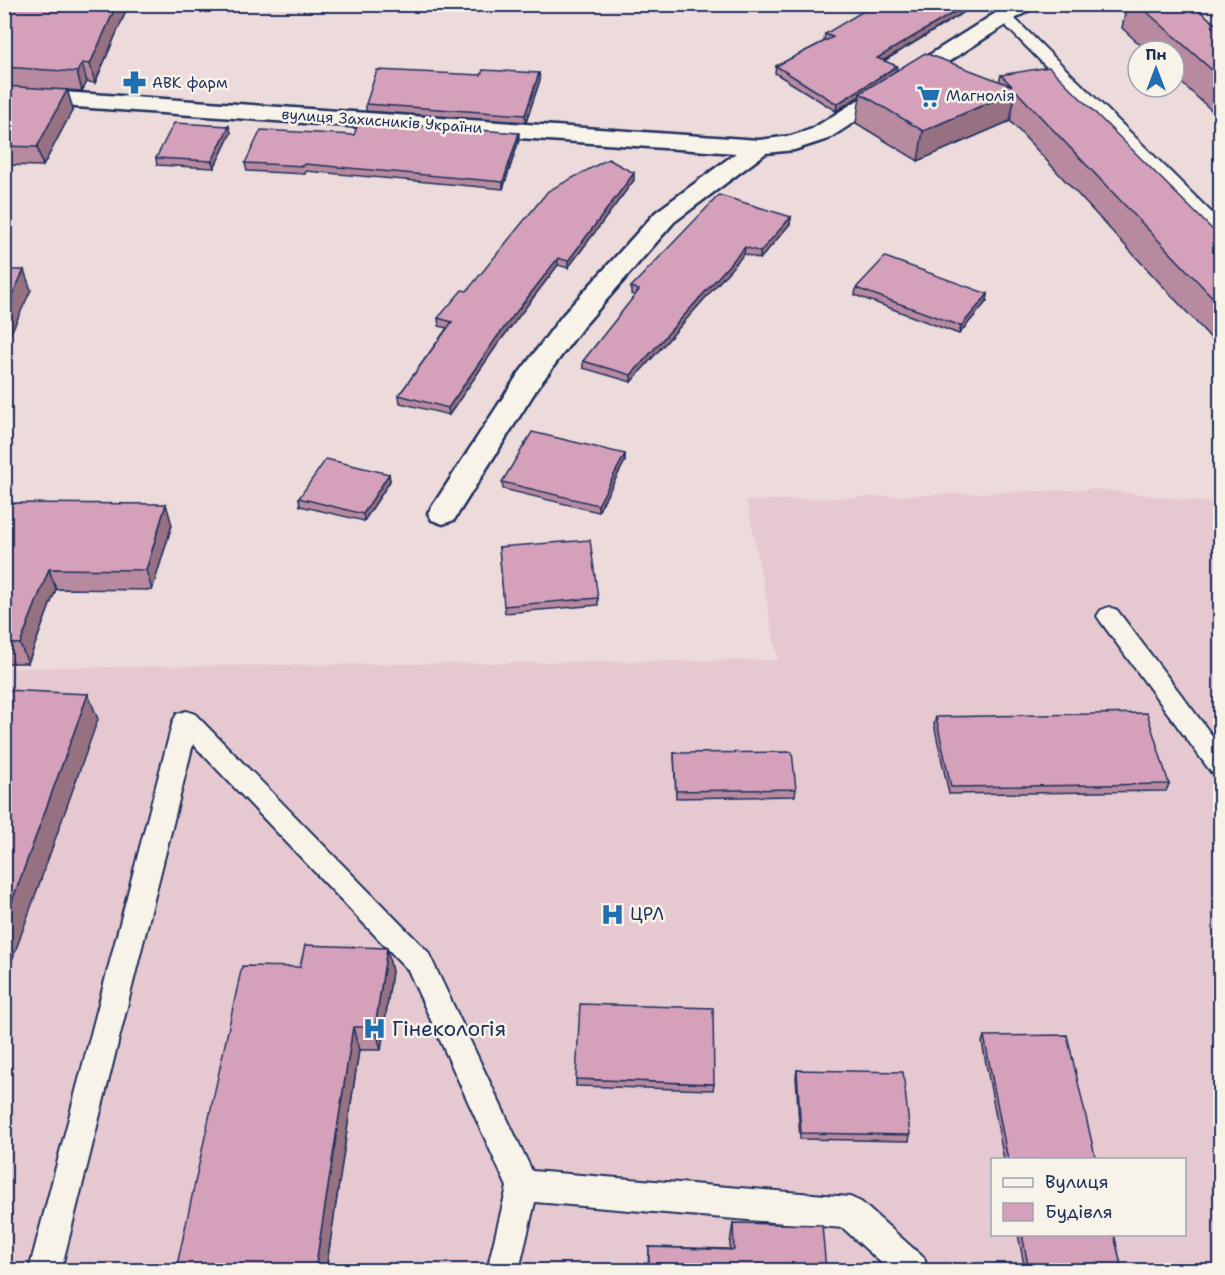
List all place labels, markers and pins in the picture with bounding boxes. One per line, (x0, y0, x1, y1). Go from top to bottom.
pharmacy icon: АВК фарм (121, 70, 147, 96)
place label: АВК фарм (152, 73, 228, 93)
supermarket icon: Магнолія (915, 83, 941, 109)
place label: Магнолія (946, 86, 1015, 106)
hospital icon: ЦРЛ (599, 901, 625, 927)
place label: ЦРЛ (630, 902, 664, 926)
place label: Гінекологія (392, 1015, 506, 1043)
hospital icon: Гінекологія (361, 1016, 387, 1042)

